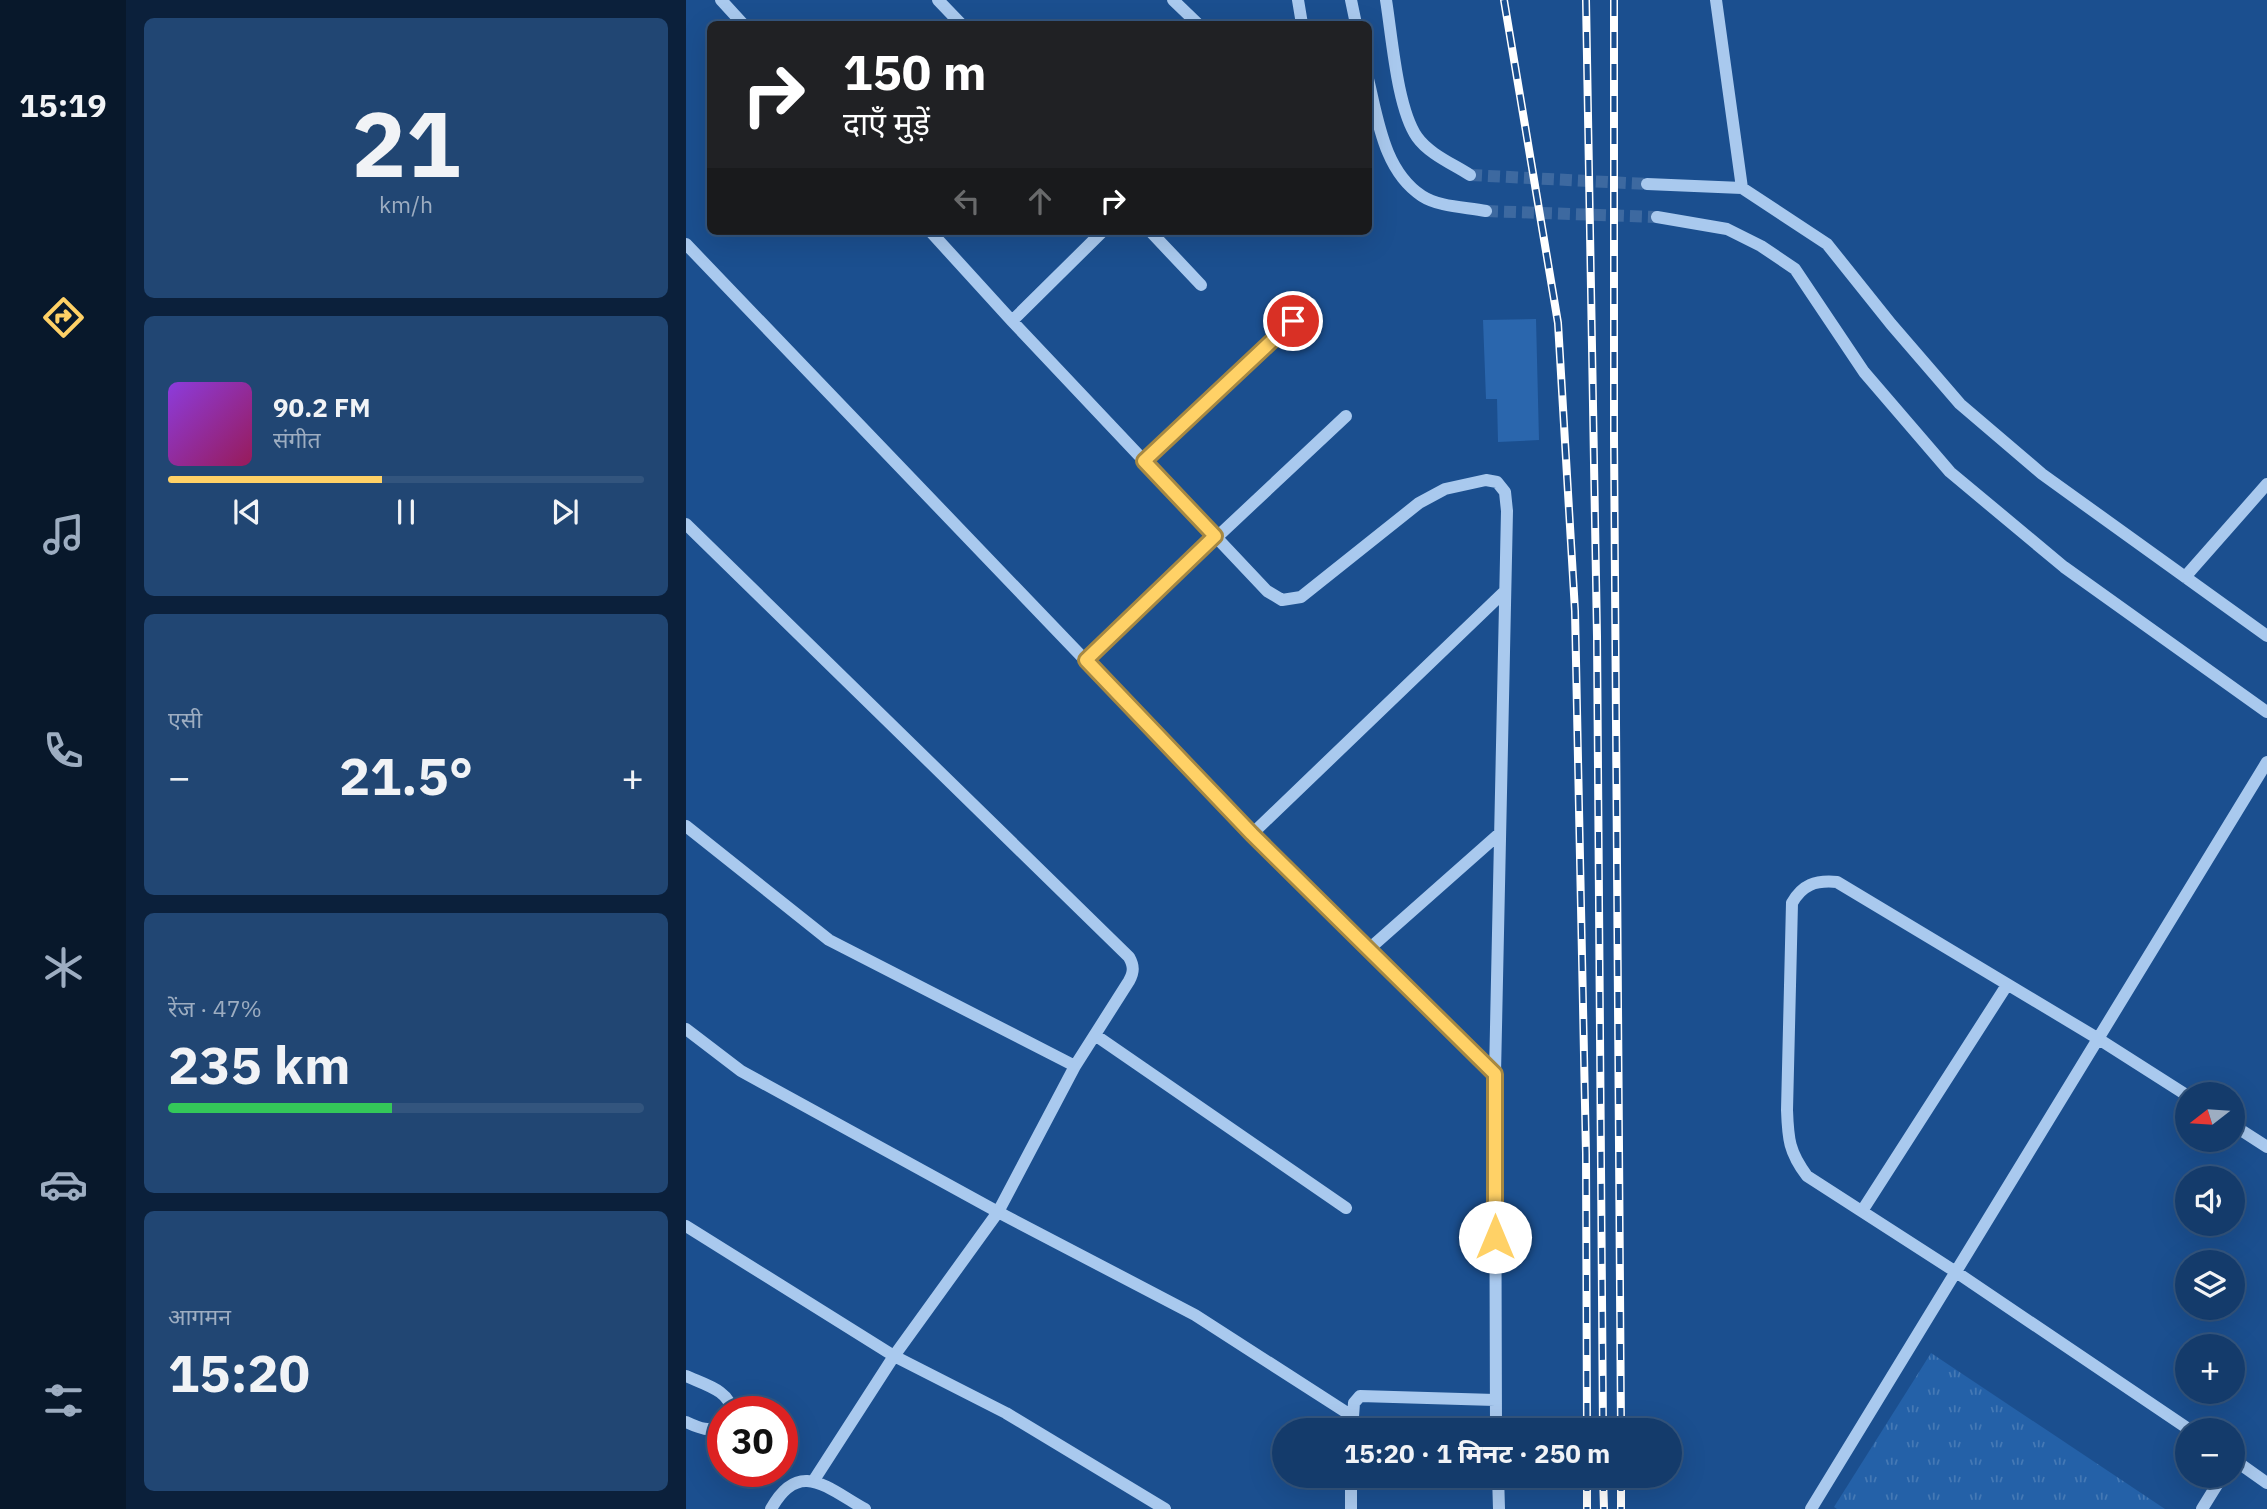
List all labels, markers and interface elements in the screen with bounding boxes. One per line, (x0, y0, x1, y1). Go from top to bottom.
text: 150 m (843, 40, 987, 103)
icon: right (728, 49, 819, 140)
text: 15:19 (19, 84, 107, 126)
text: 21 (351, 84, 461, 202)
text: दाएँ मुड़ें (843, 102, 930, 144)
icon: left (948, 182, 986, 220)
icon: ahead (1021, 182, 1059, 220)
icon: right (1094, 182, 1132, 220)
text: km/h (379, 189, 433, 219)
pin (1263, 291, 1323, 351)
icon: directions (39, 293, 88, 342)
icon: arrive (1274, 302, 1312, 340)
text: 90.2 FM (273, 390, 371, 424)
text: संगीत (273, 424, 321, 454)
icon: previous (228, 493, 266, 531)
icon: pause (387, 493, 425, 531)
icon: next (546, 493, 584, 531)
icon: music (39, 510, 88, 559)
text: एसी (168, 704, 202, 734)
icon: phone (39, 726, 88, 775)
text: 21.5° (339, 742, 473, 809)
text: − (168, 752, 191, 801)
text: + (621, 752, 644, 801)
icon: climate (39, 943, 88, 992)
text: रेंज · 47% (168, 993, 262, 1023)
text: 235 km (168, 1031, 350, 1098)
north arrow (2175, 1082, 2245, 1152)
map controls (2175, 1082, 2245, 1488)
icon: car (39, 1160, 88, 1209)
button: sound (2175, 1166, 2245, 1236)
position arrow (1458, 1200, 1532, 1274)
button: layers (2175, 1250, 2245, 1320)
text: आगमन (168, 1301, 231, 1331)
button: + (2175, 1334, 2245, 1404)
text: 15:20 (168, 1339, 310, 1406)
icon: filters (39, 1376, 88, 1425)
speed limit sign: 30 (707, 1396, 798, 1487)
button: − (2175, 1418, 2245, 1488)
text: 15:20 · 1 मिनट · 250 m (1344, 1436, 1610, 1470)

